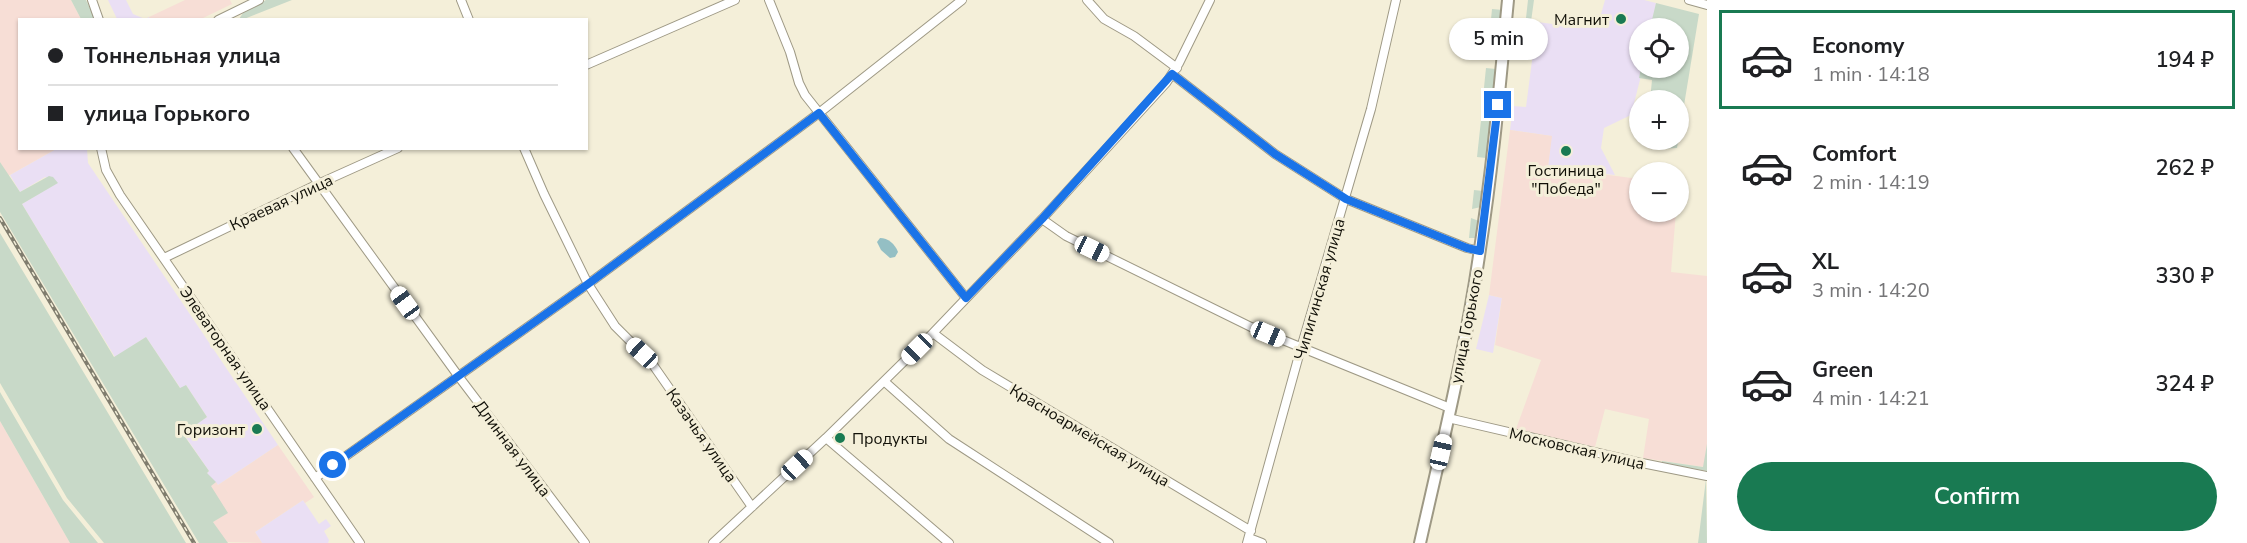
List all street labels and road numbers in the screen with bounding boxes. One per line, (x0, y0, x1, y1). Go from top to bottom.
street label: Краевая улица (226, 169, 337, 236)
street label: Чипигинская улица (1289, 216, 1351, 363)
street label: улица Горького (1445, 267, 1489, 385)
street label: Элеваторная улица (174, 282, 276, 415)
street label: Красноармейская улица (1005, 379, 1174, 492)
street label: Казачья улица (661, 384, 742, 487)
street label: Длинная улица (469, 396, 556, 501)
street label: Московская улица (1507, 423, 1647, 475)

